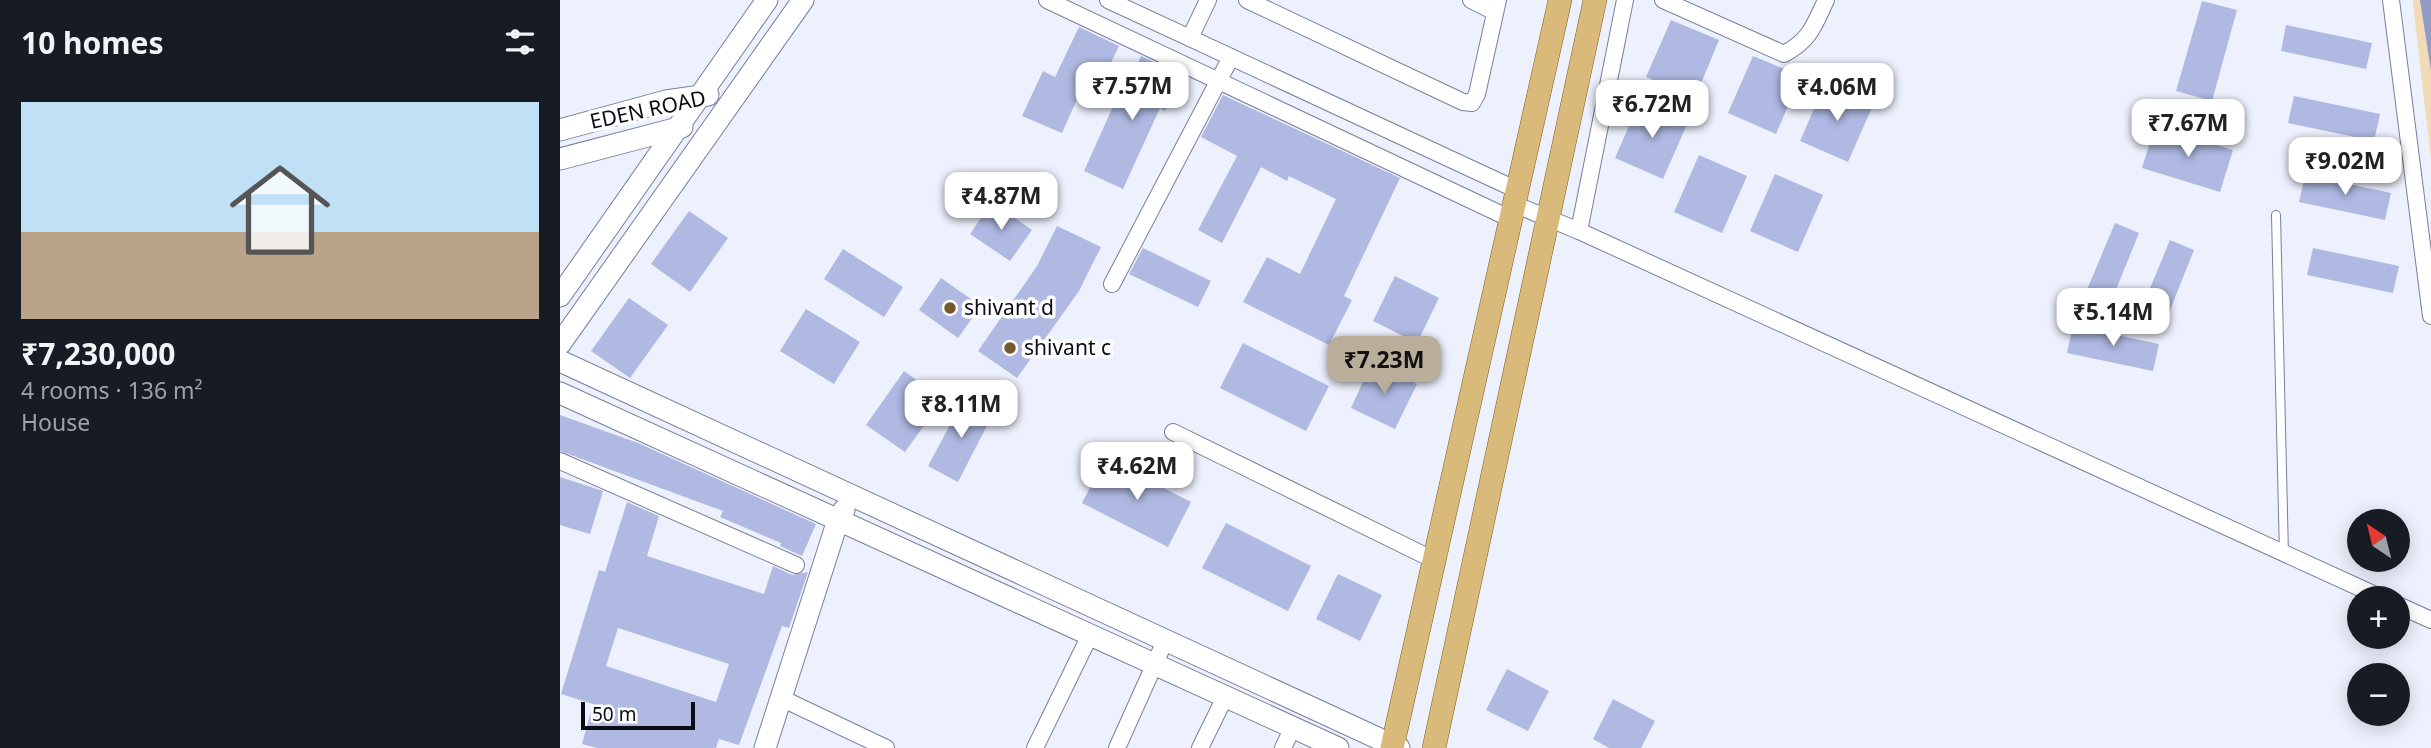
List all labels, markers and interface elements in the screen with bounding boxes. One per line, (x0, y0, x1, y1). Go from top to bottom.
text: 10 homes (21, 22, 164, 63)
icon: filters (501, 23, 539, 61)
pin: ₹7.57M (1075, 62, 1189, 122)
pin: ₹4.06M (1780, 64, 1894, 123)
text: ₹7.57M (1092, 69, 1172, 101)
text: ₹4.06M (1797, 70, 1877, 102)
pin: ₹6.72M (1595, 80, 1709, 140)
street label: EDEN ROAD (587, 83, 708, 135)
text: ₹6.72M (1612, 87, 1692, 119)
pin: ₹7.67M (2131, 100, 2245, 159)
text: ₹7.67M (2148, 106, 2228, 138)
pin: ₹9.02M (2288, 138, 2402, 197)
text: ₹9.02M (2305, 144, 2385, 176)
icon: home (217, 147, 343, 273)
pin: ₹4.87M (944, 173, 1058, 232)
text: ₹4.87M (961, 179, 1041, 211)
pin: ₹5.14M (2056, 288, 2170, 348)
place label: shivant d (964, 293, 1054, 321)
text: ₹5.14M (2073, 295, 2153, 327)
marker: shivant d (942, 300, 958, 316)
text: ₹7,230,000 (21, 333, 175, 374)
place label: shivant c (1024, 333, 1111, 361)
pin: ₹7.23M (1327, 336, 1441, 396)
marker: shivant c (1002, 340, 1018, 356)
text: ₹7.23M (1344, 343, 1424, 375)
text: 4 rooms · 136 m² (21, 374, 203, 406)
pin: ₹8.11M (904, 380, 1018, 440)
text: ₹8.11M (921, 387, 1001, 419)
text: House (21, 406, 90, 438)
pin: ₹4.62M (1080, 442, 1194, 502)
text: ₹4.62M (1097, 449, 1177, 481)
north arrow (2347, 509, 2410, 572)
map controls (2347, 509, 2410, 726)
button: + (2347, 586, 2410, 649)
button: − (2347, 663, 2410, 726)
scale bar (581, 699, 695, 731)
text: 50 m (592, 701, 636, 727)

